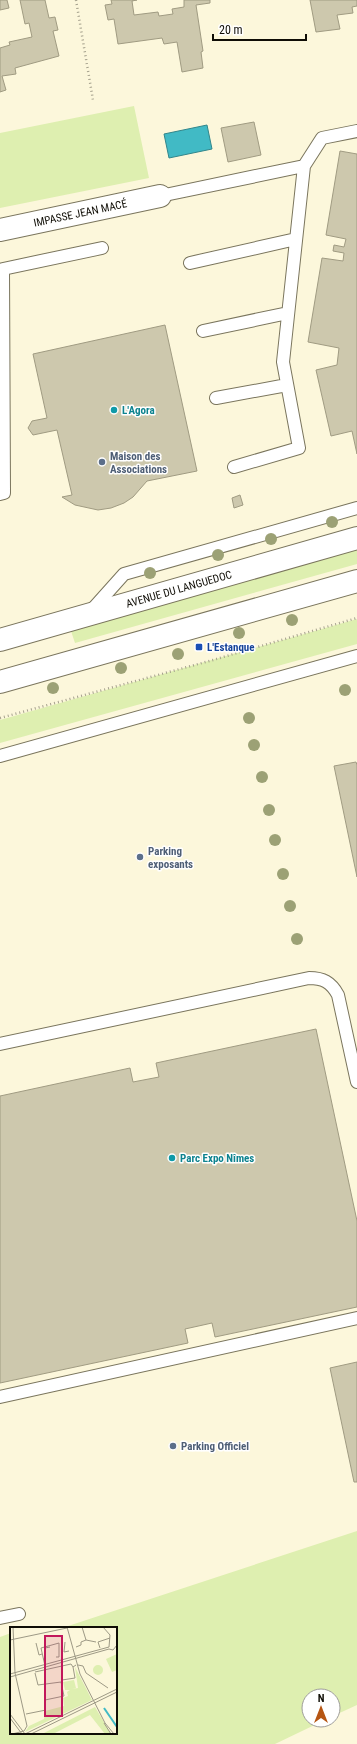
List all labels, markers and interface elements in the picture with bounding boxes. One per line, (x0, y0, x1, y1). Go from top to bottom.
scale bar (213, 16, 306, 42)
text: 20 m (219, 23, 243, 37)
street label: IMPASSE JEAN MACÉ (32, 197, 129, 229)
place label: L'Agora (122, 404, 155, 417)
marker: L'Agora (109, 405, 119, 415)
place label: Maison des Associations (110, 450, 167, 476)
marker: Maison des Associations (97, 457, 107, 467)
street label: AVENUE DU LANGUEDOC (124, 568, 233, 610)
place label: L'Estanque (207, 641, 255, 654)
marker: L'Estanque (194, 642, 204, 652)
place label: Parking exposants (148, 845, 193, 871)
marker: Parking exposants (135, 852, 145, 862)
place label: Parc Expo Nîmes (180, 1152, 254, 1165)
marker: Parc Expo Nîmes (167, 1153, 177, 1163)
place label: Parking Officiel (181, 1440, 249, 1453)
marker: Parking Officiel (168, 1441, 178, 1451)
inset map (10, 1627, 117, 1734)
north arrow (301, 1688, 341, 1728)
text: N (318, 1692, 325, 1705)

